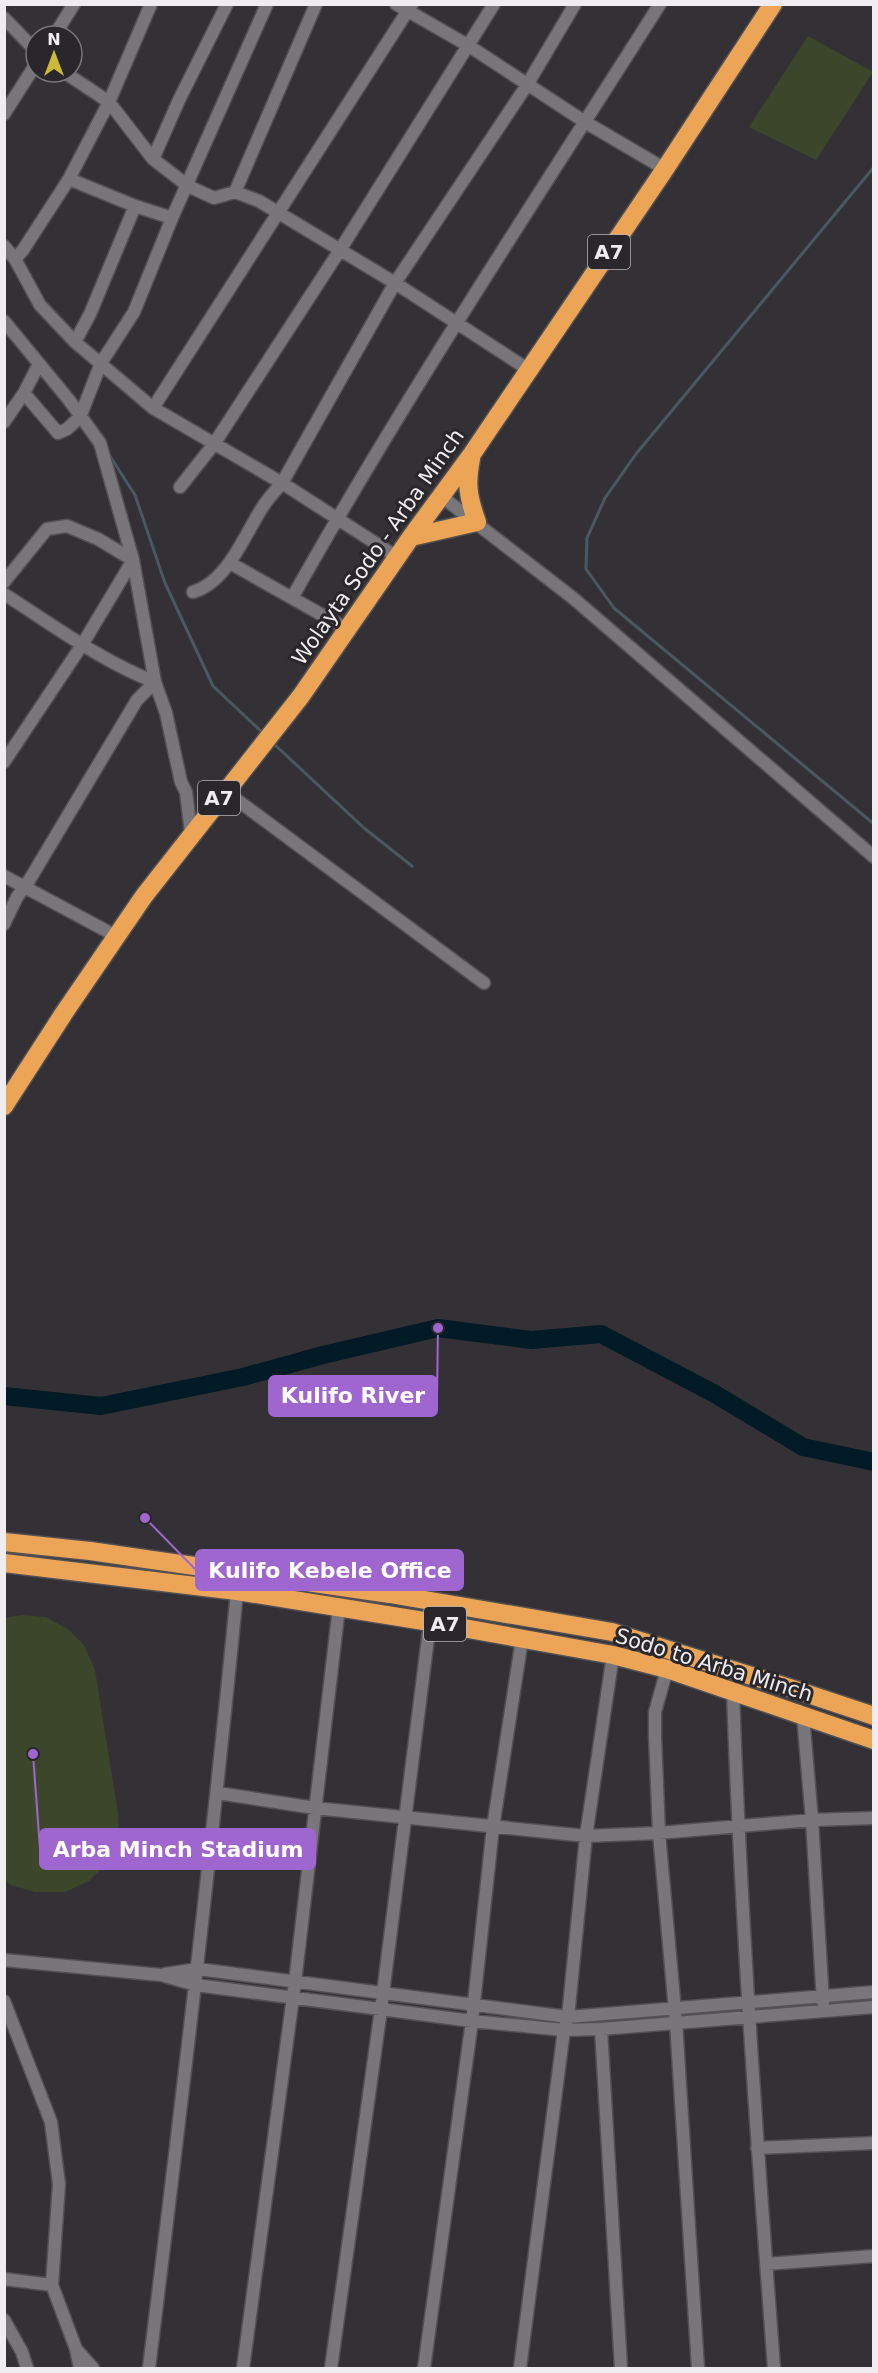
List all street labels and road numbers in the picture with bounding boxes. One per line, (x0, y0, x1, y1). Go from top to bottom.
road number: A7 (588, 235, 630, 269)
street label: Wolayta Sodo - Arba Minch (287, 424, 469, 670)
road number: A7 (198, 781, 240, 815)
road number: A7 (424, 1607, 466, 1641)
street label: Sodo to Arba Minch (613, 1624, 815, 1706)

